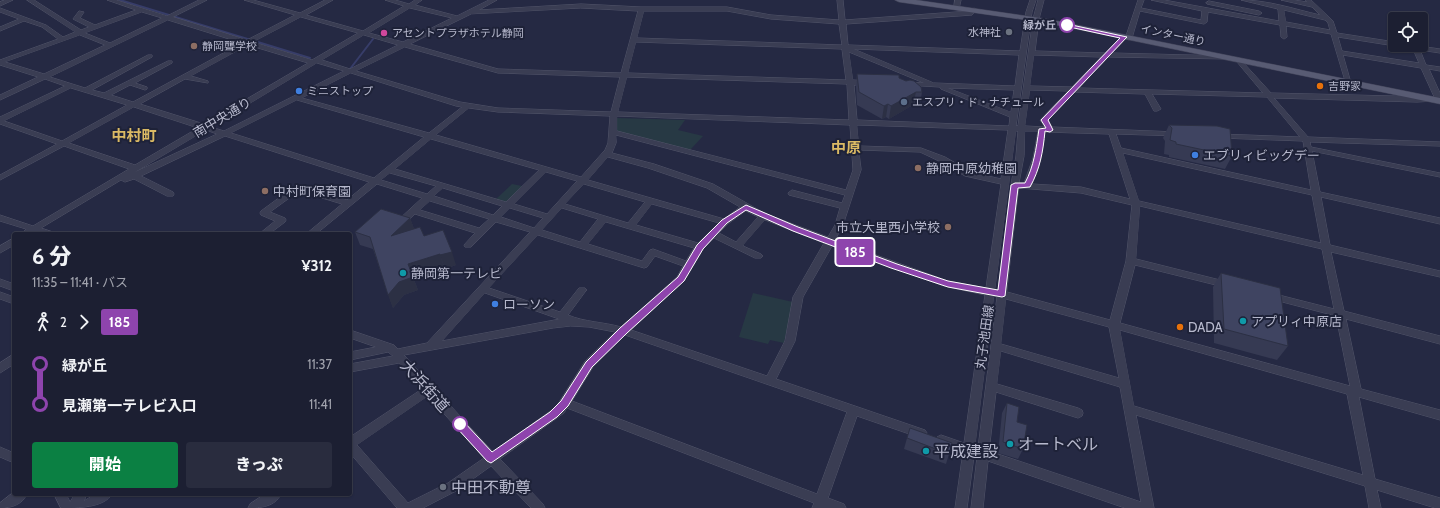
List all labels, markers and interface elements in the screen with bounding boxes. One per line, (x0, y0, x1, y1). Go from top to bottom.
map controls (1388, 12, 1428, 52)
button: locate (1388, 12, 1428, 52)
marker: 緑が丘 (1059, 17, 1075, 33)
place label: 緑が丘 (1023, 18, 1056, 32)
street label: インター通り (1139, 21, 1207, 49)
place label: 水神社 (968, 25, 1001, 39)
place label: アセントプラザホテル静岡 (392, 26, 524, 40)
marker: 水神社 (1004, 27, 1014, 37)
marker: アセントプラザホテル静岡 (379, 28, 389, 38)
place label: 静岡聾学校 (202, 39, 257, 53)
marker: 静岡聾学校 (189, 41, 199, 51)
place label: 吉野家 (1328, 79, 1361, 93)
marker: 吉野家 (1315, 81, 1325, 91)
place label: ミニストップ (307, 84, 373, 98)
marker: ミニストップ (294, 86, 304, 96)
street label: 南中央通り (190, 93, 254, 141)
place label: エスプリ・ド・ナチュール (912, 95, 1044, 109)
marker: エスプリ・ド・ナチュール (899, 97, 909, 107)
district label: 中村町 (111, 127, 157, 145)
district label: 中原 (831, 139, 861, 157)
place label: エブリィビッグデー (1203, 147, 1320, 163)
marker: エブリィビッグデー (1190, 150, 1200, 160)
place label: 静岡中原幼稚園 (926, 160, 1017, 176)
marker: 静岡中原幼稚園 (913, 163, 923, 173)
place label: 中村町保育園 (273, 183, 351, 199)
marker: 中村町保育園 (260, 186, 270, 196)
place label: 市立大里西小学校 (836, 219, 940, 235)
marker: 市立大里西小学校 (943, 222, 953, 232)
line badge: 185 (832, 239, 878, 265)
text: 6 分 (32, 243, 71, 270)
text: 185 (844, 243, 866, 261)
text: ¥312 (301, 257, 332, 275)
place label: 静岡第一テレビ (411, 265, 502, 281)
marker: 静岡第一テレビ (398, 268, 408, 278)
text: 11:35 – 11:41 · バス (32, 274, 128, 290)
place label: ローソン (503, 296, 555, 312)
marker: ローソン (490, 299, 500, 309)
street label: 丸子池田線 (972, 304, 996, 370)
icon: walk (32, 311, 54, 333)
icon: forward (73, 311, 95, 333)
text: 185 (109, 313, 130, 331)
place label: アプリィ中原店 (1251, 313, 1342, 329)
text: 2 (60, 314, 67, 330)
marker: アプリィ中原店 (1238, 316, 1248, 326)
place label: DADA (1188, 319, 1223, 335)
marker: DADA (1175, 322, 1185, 332)
text: 11:37 (307, 356, 332, 372)
street label: 大浜街道 (397, 356, 453, 416)
text: 緑が丘 (62, 357, 107, 375)
text: 11:41 (309, 396, 332, 412)
text: 見瀬第一テレビ入口 (62, 397, 197, 415)
unlabelled marker (452, 416, 468, 432)
place label: オートベル (1018, 435, 1098, 454)
marker: オートベル (1005, 439, 1015, 449)
button: 開始 (32, 442, 178, 488)
button: きっぷ (186, 442, 332, 488)
place label: 平成建設 (934, 442, 998, 461)
marker: 平成建設 (921, 446, 931, 456)
place label: 中田不動尊 (451, 478, 531, 497)
marker: 中田不動尊 (438, 482, 448, 492)

